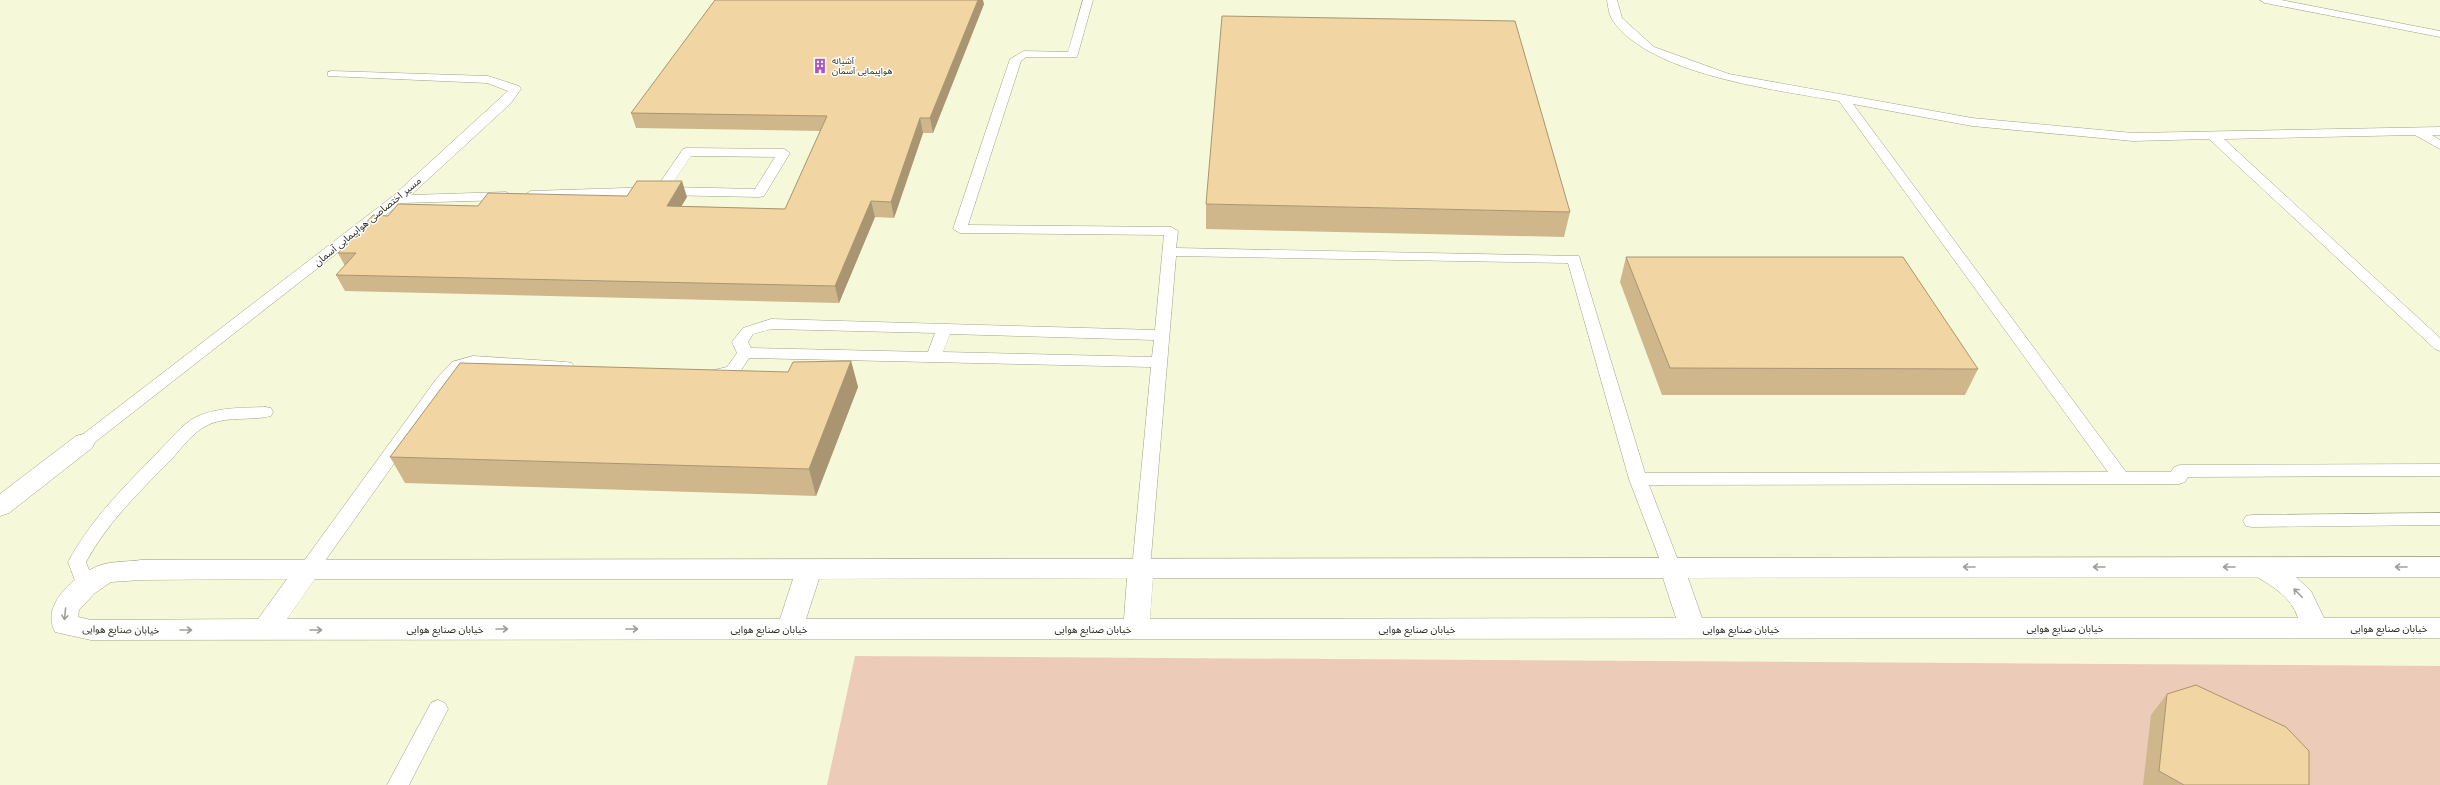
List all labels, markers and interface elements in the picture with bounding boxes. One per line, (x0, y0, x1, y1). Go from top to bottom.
place label: آشیانه هواپیمایی آسمان (832, 55, 892, 77)
building icon: آشیانه هواپیمایی آسمان (811, 57, 829, 75)
street label: مسیر اختصاصی هواپیمایی آسمان (311, 174, 424, 269)
one-way arrow (1963, 563, 1976, 571)
one-way arrow (2093, 563, 2106, 571)
one-way arrow (2223, 563, 2236, 571)
one-way arrow (2395, 563, 2408, 571)
one-way arrow (2293, 588, 2303, 598)
one-way arrow (62, 607, 69, 620)
street label: خیابان صنایع هوایی (82, 622, 160, 638)
street label: خیابان صنایع هوایی (2026, 622, 2104, 636)
street label: خیابان صنایع هوایی (2350, 622, 2428, 636)
street label: خیابان صنایع هوایی (406, 623, 484, 637)
street label: خیابان صنایع هوایی (730, 623, 808, 637)
street label: خیابان صنایع هوایی (1054, 623, 1132, 637)
street label: خیابان صنایع هوایی (1378, 623, 1456, 637)
street label: خیابان صنایع هوایی (1702, 623, 1780, 637)
one-way arrow (495, 625, 508, 633)
one-way arrow (625, 625, 638, 633)
one-way arrow (179, 626, 192, 634)
one-way arrow (309, 626, 322, 634)

